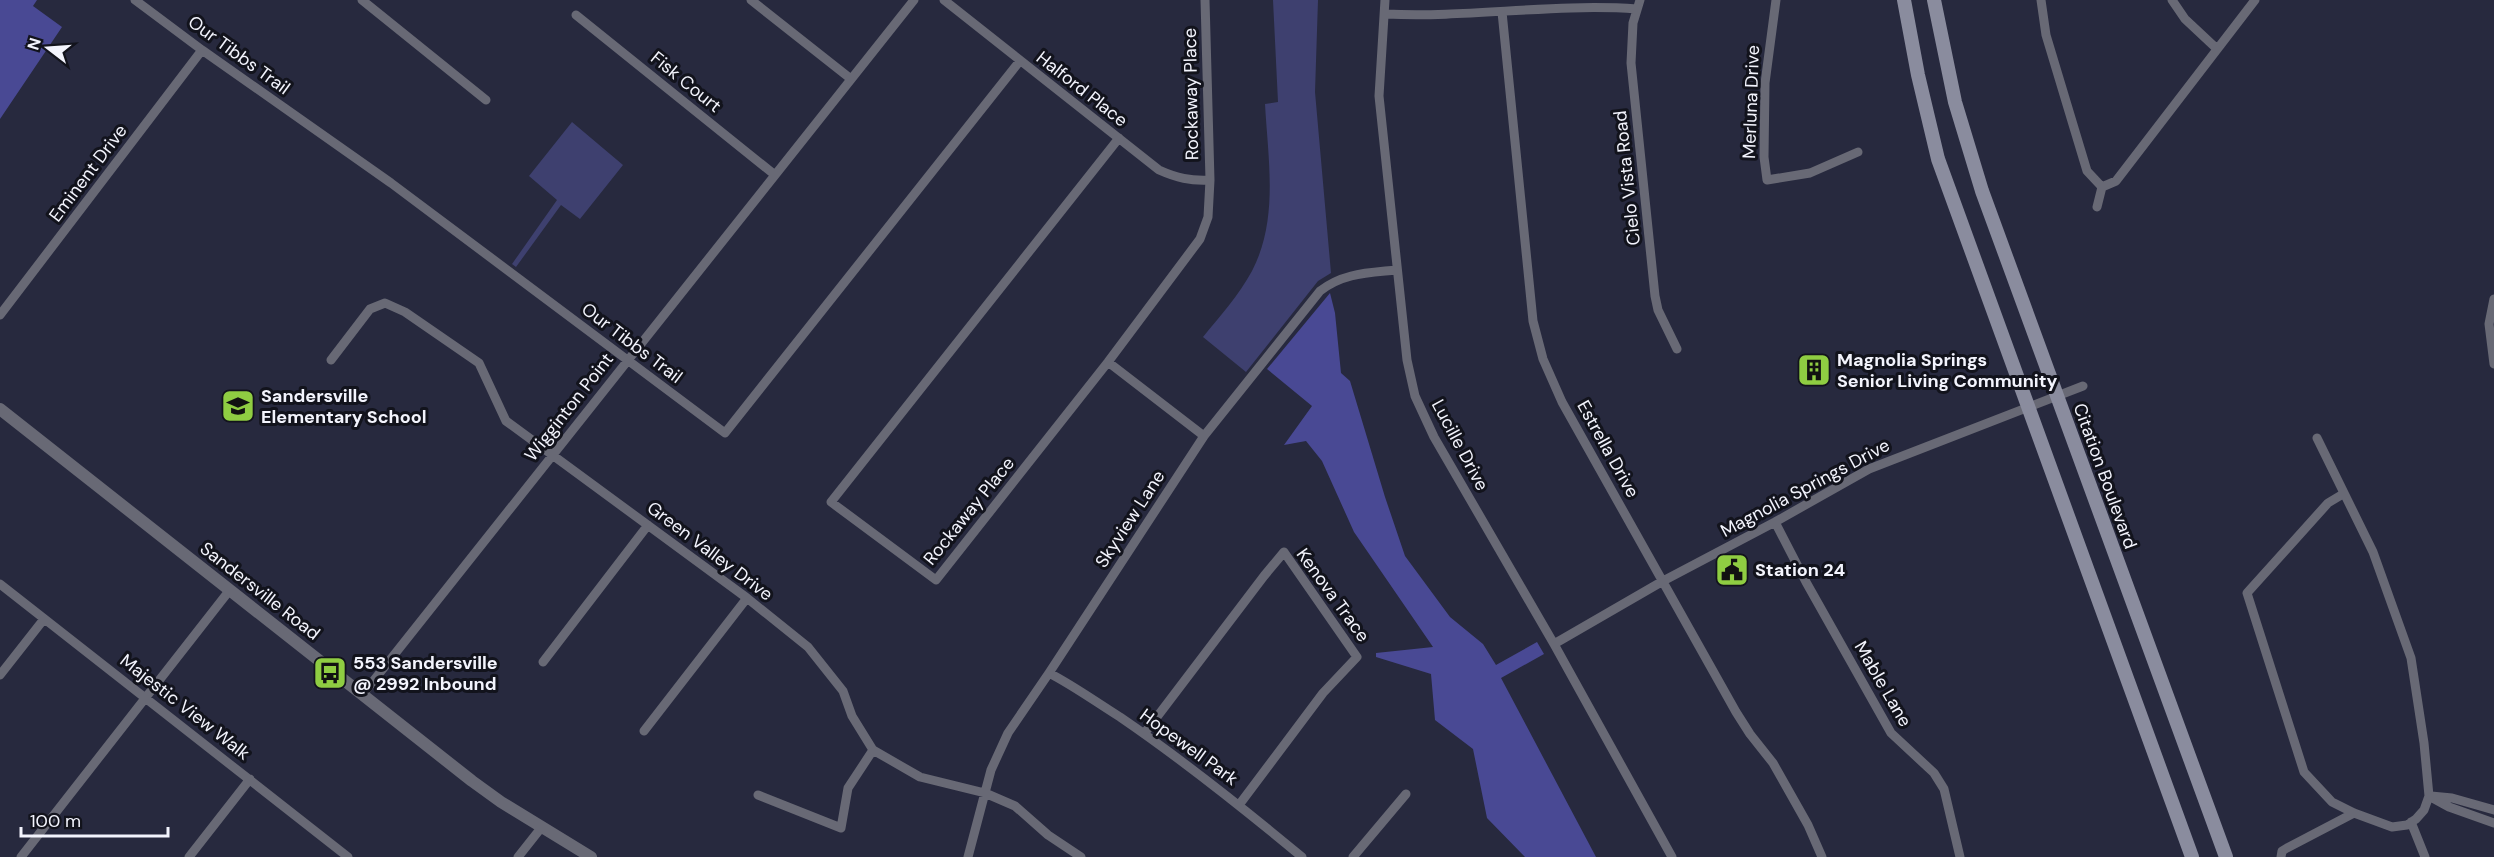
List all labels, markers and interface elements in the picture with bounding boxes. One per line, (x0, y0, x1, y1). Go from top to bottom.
street label: Our Tibbs Trail (183, 10, 295, 100)
north arrow (18, 18, 78, 78)
street label: Rockaway Place (1178, 28, 1204, 160)
text: N (22, 35, 46, 52)
street label: Merluna Drive (1737, 45, 1765, 159)
street label: Fisk Court (646, 46, 726, 118)
street label: Halford Place (1031, 46, 1133, 132)
street label: Cielo Vista Road (1608, 109, 1646, 247)
street label: Eminent Drive (44, 120, 132, 226)
street label: Our Tibbs Trail (577, 297, 687, 389)
street label: Wigginton Point (519, 348, 619, 466)
place label: Magnolia Springs Senior Living Community (1837, 348, 2058, 393)
building icon: Magnolia Springs Senior Living Community (1796, 352, 1832, 388)
place label: Sandersville Elementary School (261, 384, 427, 429)
school or university icon: Sandersville Elementary School (220, 388, 256, 424)
street label: Lucille Drive (1426, 395, 1494, 495)
street label: Estrella Drive (1571, 396, 1645, 502)
street label: Citation Boulevard (2068, 400, 2142, 552)
street label: Magnolia Springs Drive (1716, 433, 1894, 543)
street label: Rockaway Place (918, 452, 1020, 570)
street label: Skyview Lane (1090, 466, 1170, 572)
street label: Green Valley Drive (642, 496, 778, 606)
street label: Sandersville Road (195, 537, 325, 645)
street label: Kenova Trace (1291, 543, 1375, 647)
public building icon: Station 24 (1714, 552, 1750, 588)
place label: Station 24 (1755, 558, 1845, 582)
street label: Mable Lane (1849, 637, 1917, 731)
street label: Majestic View Walk (115, 649, 255, 765)
place label: 553 Sandersville @ 2992 Inbound (353, 651, 498, 696)
bus stop icon: 553 Sandersville @ 2992 Inbound (312, 655, 348, 691)
street label: Hopewell Park (1135, 703, 1243, 791)
scale bar (21, 800, 168, 838)
text: 100 m (30, 809, 81, 833)

